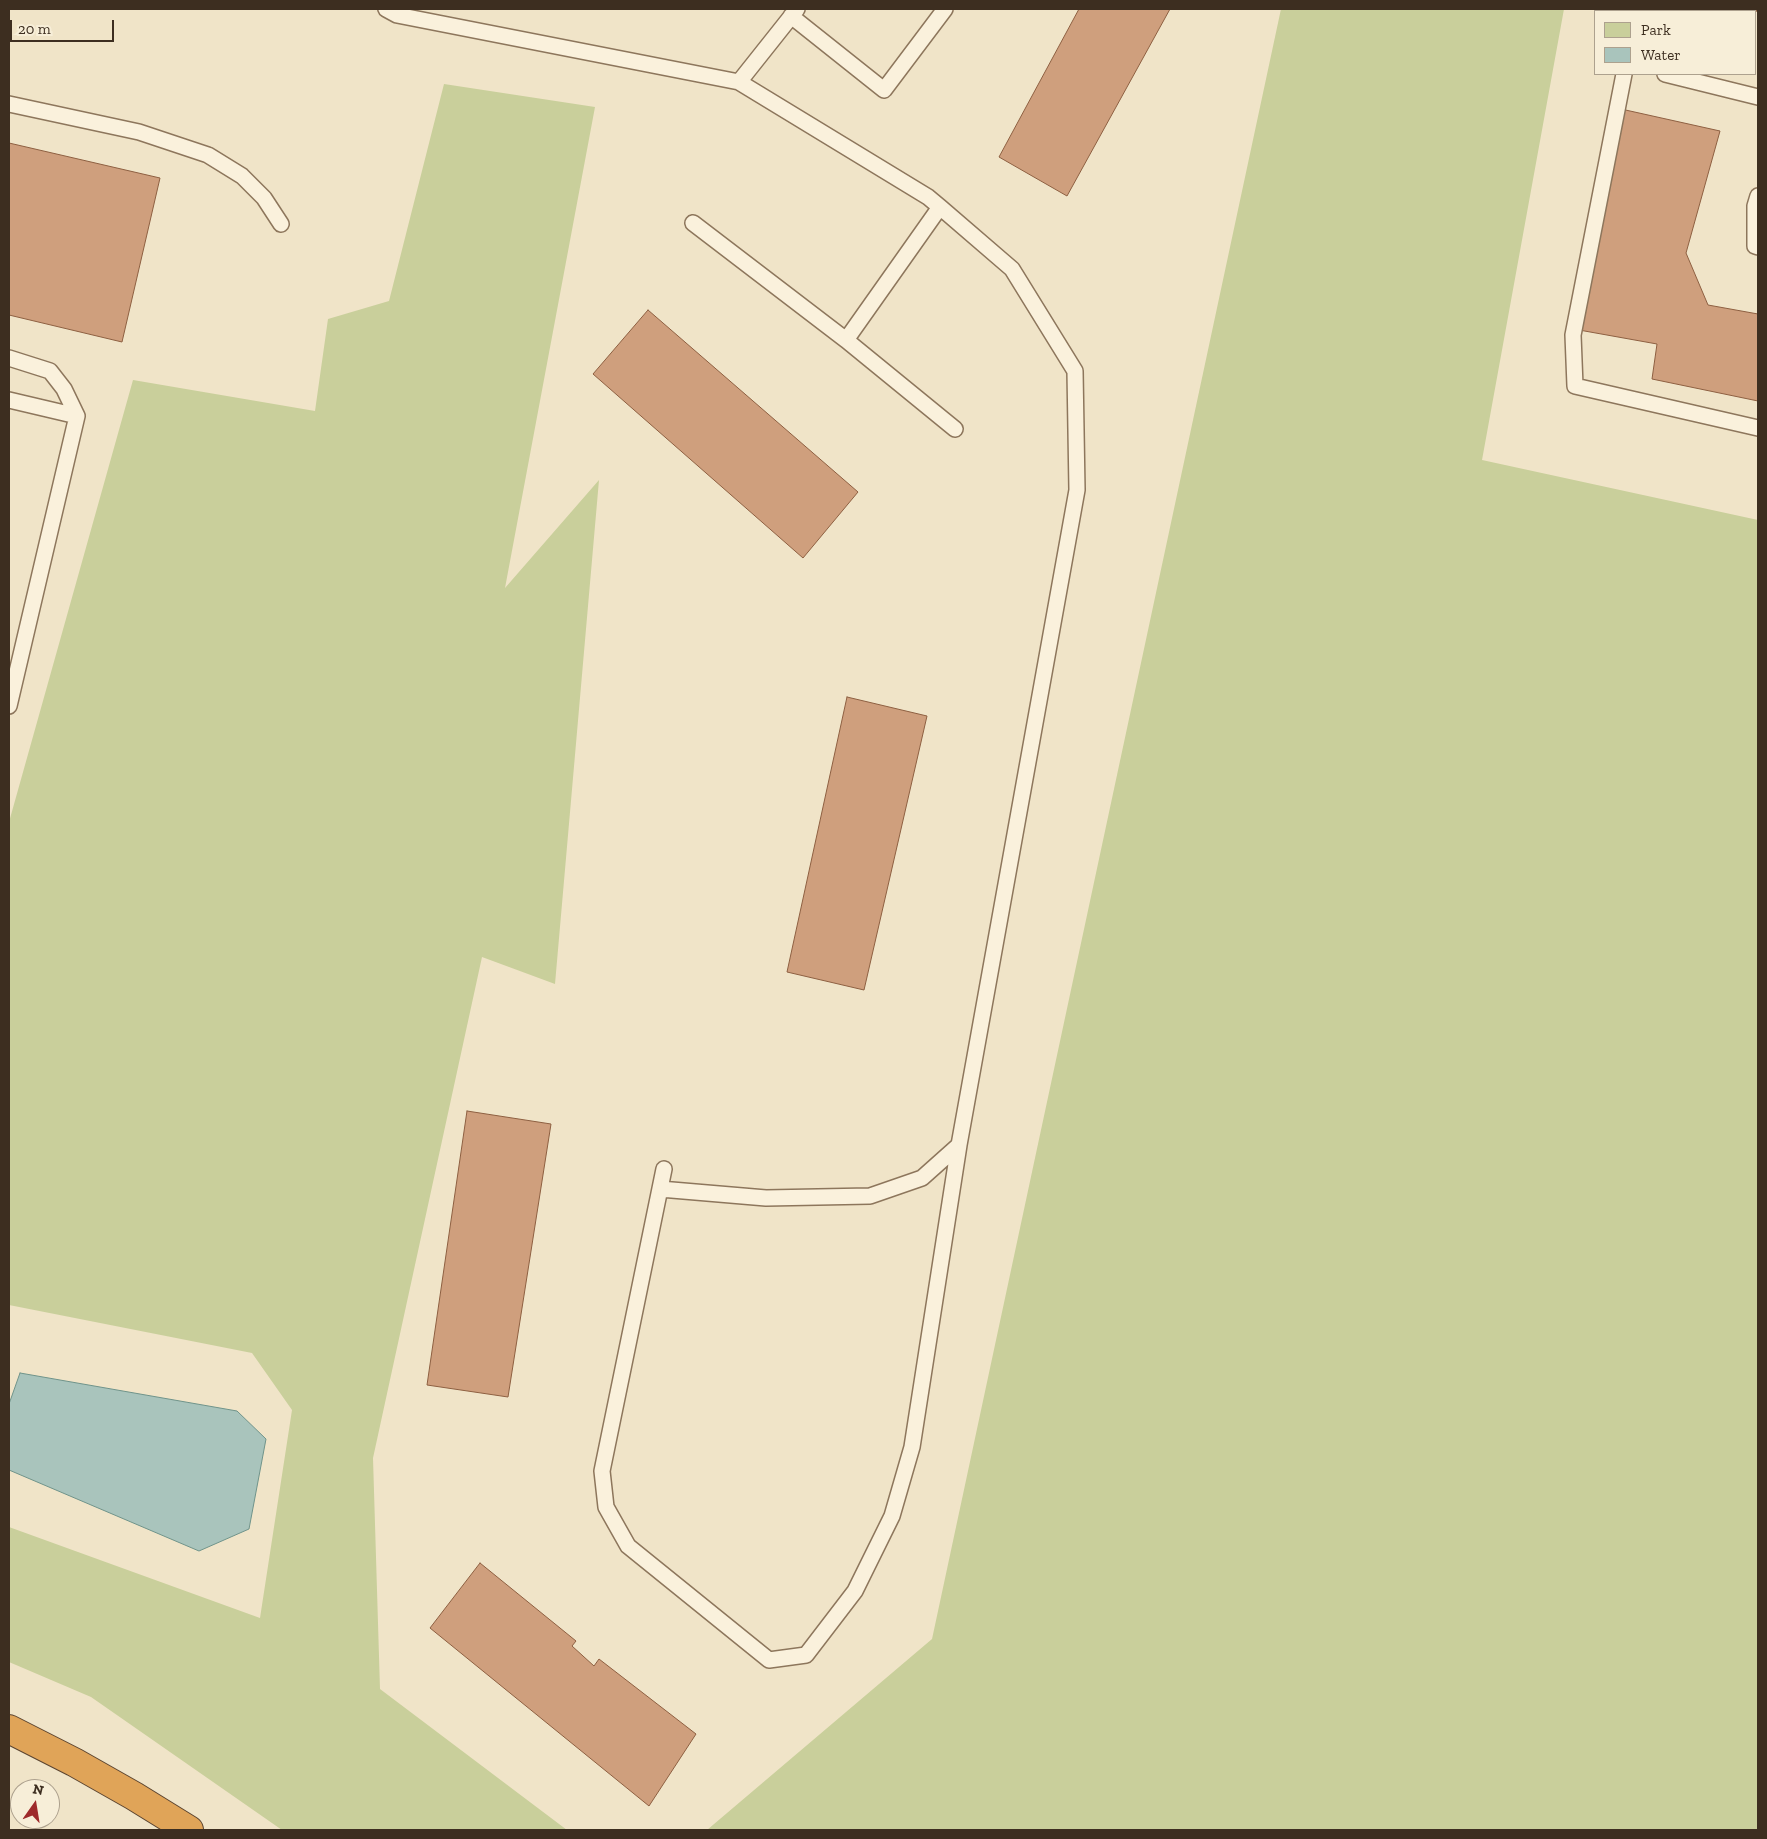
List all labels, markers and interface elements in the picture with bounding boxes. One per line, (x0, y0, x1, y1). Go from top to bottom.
scale bar (12, 10, 116, 42)
legend (1594, 10, 1757, 75)
text: 20 m (18, 20, 51, 38)
text: Park (1641, 21, 1671, 39)
text: Water (1641, 46, 1681, 64)
north arrow (10, 1779, 60, 1829)
text: N (31, 1780, 45, 1799)

